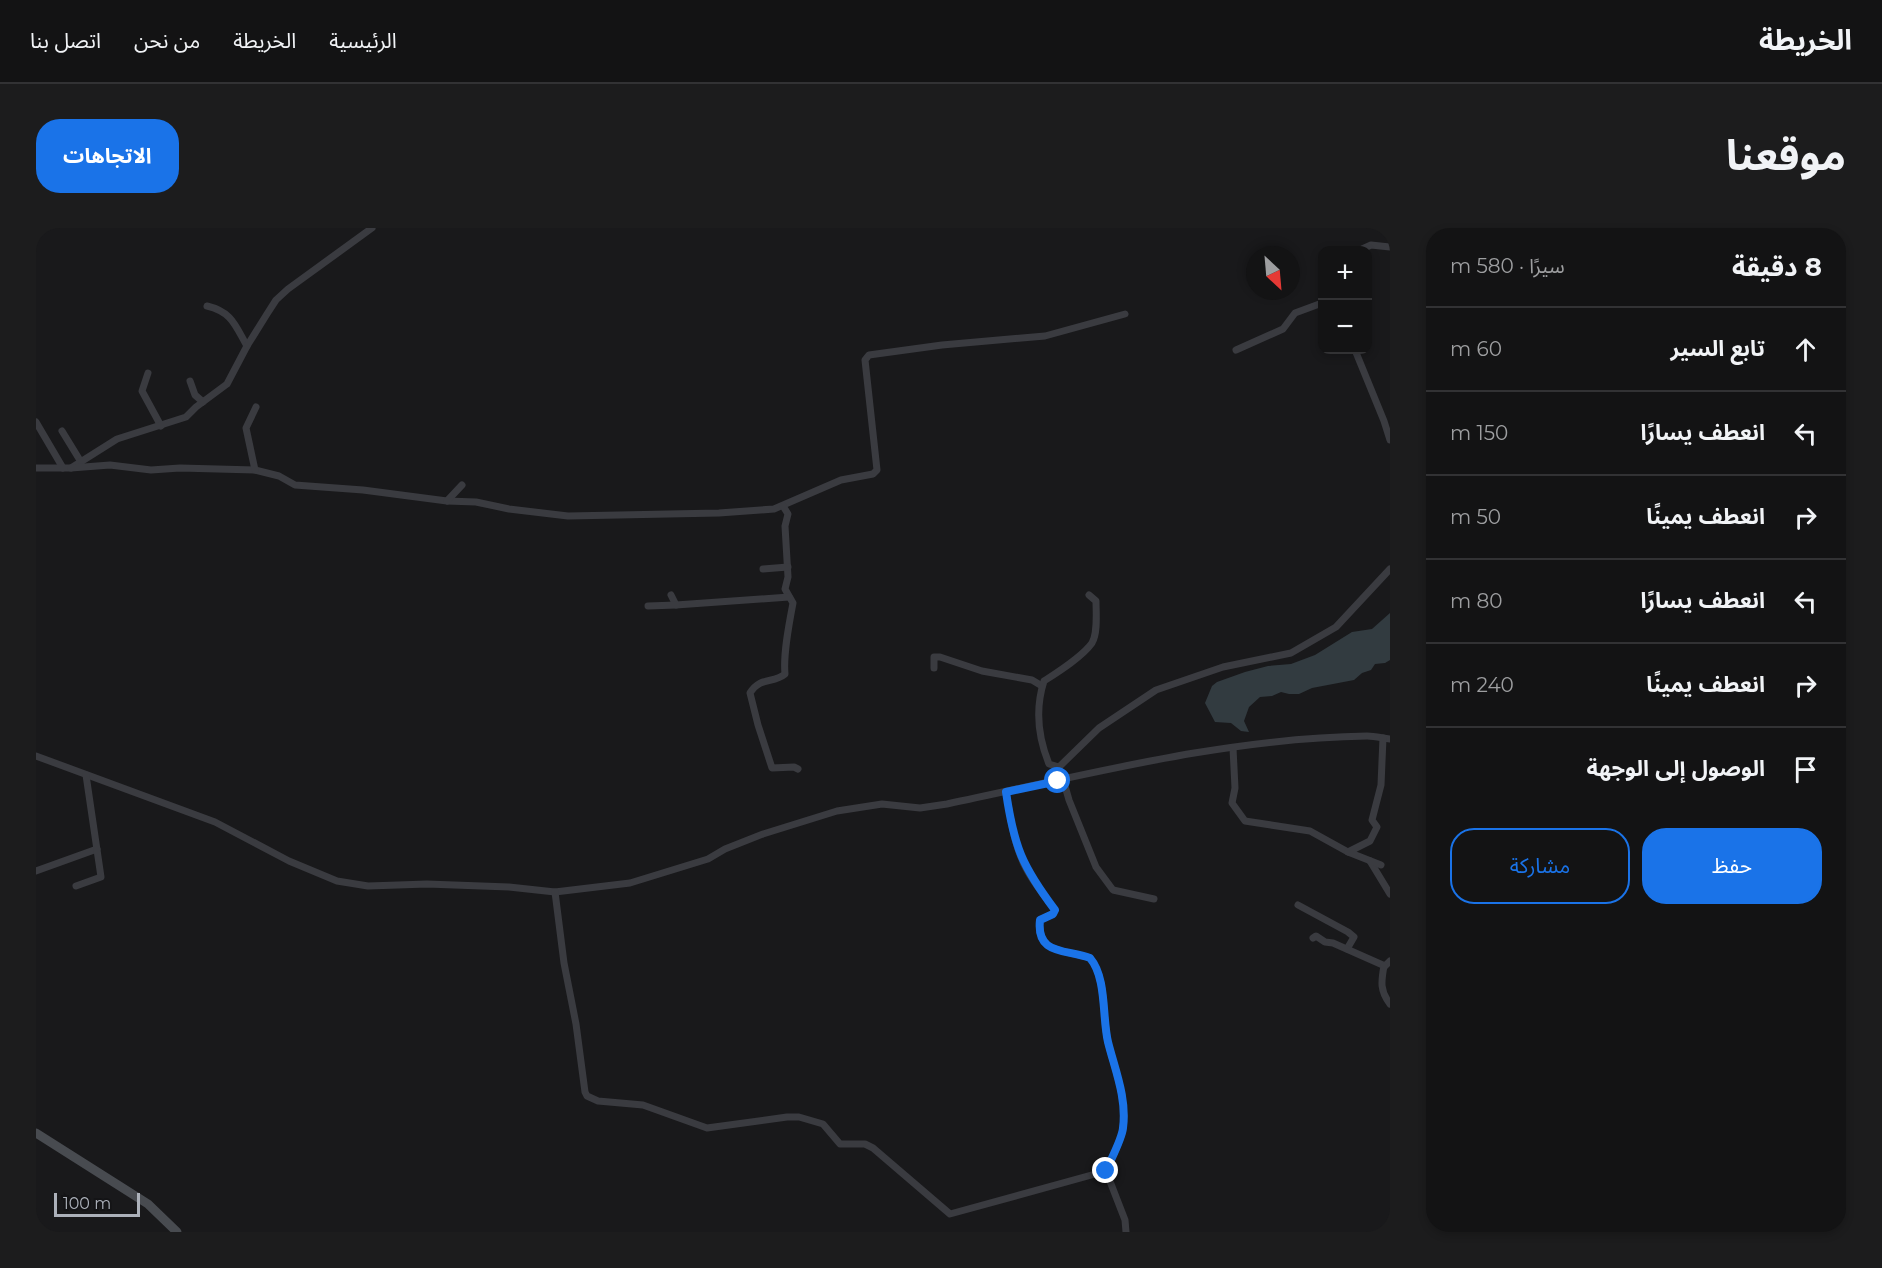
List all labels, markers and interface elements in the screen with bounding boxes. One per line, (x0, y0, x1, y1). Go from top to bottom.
text: الخريطة (1759, 23, 1852, 57)
text: اتصل بنا (30, 28, 101, 53)
text: من نحن (134, 28, 200, 53)
text: الخريطة (233, 28, 296, 53)
text: الرئيسية (329, 28, 397, 53)
button: الاتجاهات (36, 119, 179, 193)
text: موقعنا (1726, 129, 1846, 181)
north arrow (1246, 246, 1300, 300)
map controls (1318, 246, 1372, 354)
button: + (1318, 246, 1372, 300)
text: 8 دقيقة (1732, 251, 1822, 283)
text: سيرًا · 580 m (1450, 254, 1565, 278)
button: − (1318, 300, 1372, 354)
icon: ahead (1789, 333, 1822, 366)
text: تابع السير (1671, 335, 1765, 362)
text: 60 m (1450, 337, 1502, 361)
icon: left (1789, 417, 1822, 450)
text: انعطف يسارًا (1641, 419, 1765, 446)
text: 150 m (1450, 421, 1508, 445)
icon: right (1789, 501, 1822, 534)
text: انعطف يمينًا (1646, 503, 1765, 530)
text: 50 m (1450, 505, 1501, 529)
icon: left (1789, 585, 1822, 618)
text: انعطف يسارًا (1641, 587, 1765, 614)
text: 80 m (1450, 589, 1502, 613)
icon: right (1789, 669, 1822, 702)
text: انعطف يمينًا (1646, 671, 1765, 698)
text: 240 m (1450, 673, 1514, 697)
icon: arrive (1789, 753, 1822, 786)
text: الوصول إلى الوجهة (1586, 755, 1765, 782)
route start (1044, 767, 1070, 793)
button: مشاركة (1450, 828, 1630, 904)
button: حفظ (1642, 828, 1822, 904)
route end (1092, 1157, 1118, 1183)
scale bar (54, 1190, 140, 1218)
text: 100 m (63, 1194, 111, 1213)

